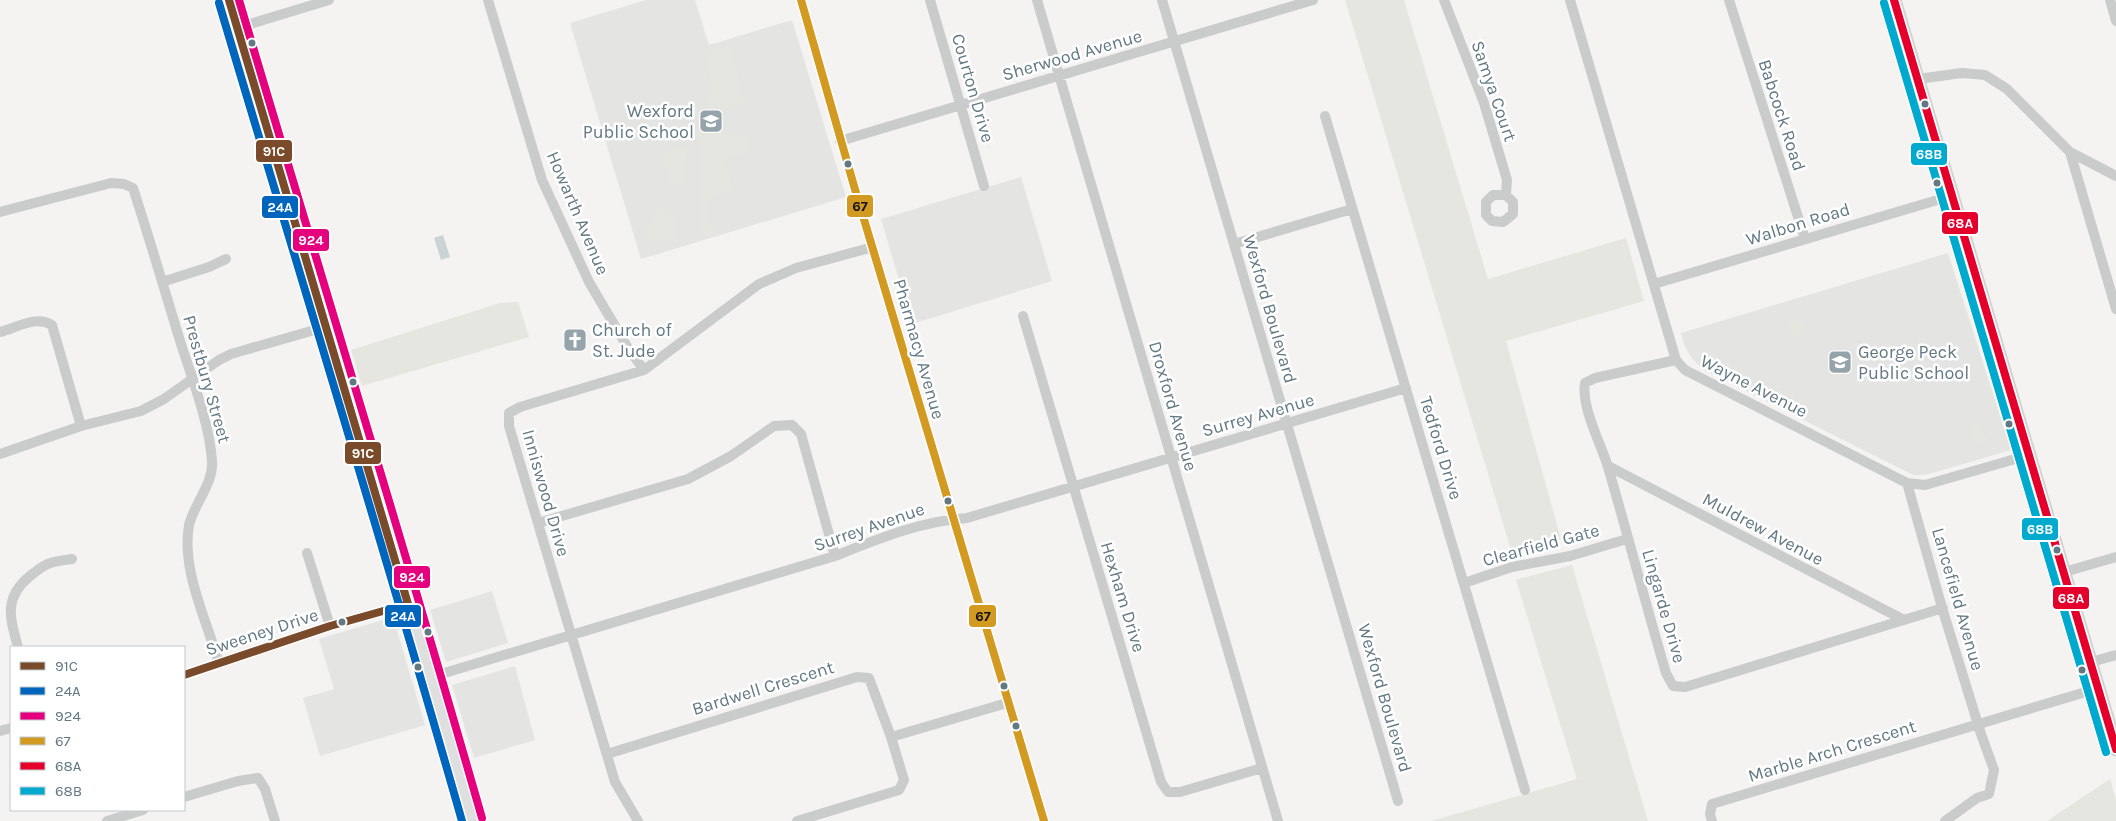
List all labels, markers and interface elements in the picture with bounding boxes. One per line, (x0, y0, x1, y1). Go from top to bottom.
street label: Sherwood Avenue (1000, 25, 1144, 85)
street label: Courton Drive (947, 31, 999, 145)
unlabelled marker (247, 38, 257, 48)
street label: Samya Court (1466, 38, 1522, 145)
street label: Babcock Road (1754, 56, 1810, 174)
unlabelled marker (1920, 99, 1930, 109)
place label: Wexford Public School (583, 100, 694, 143)
school or university icon: Wexford Public School (698, 108, 724, 134)
line badge: 91C (255, 139, 293, 163)
line badge: 68B (1910, 142, 1948, 166)
text: 91C (263, 143, 285, 160)
text: 68B (1916, 146, 1942, 163)
street label: Howarth Avenue (542, 148, 614, 278)
unlabelled marker (843, 159, 853, 169)
unlabelled marker (1932, 178, 1942, 188)
line badge: 67 (846, 194, 874, 218)
line badge: 24A (261, 195, 299, 219)
text: 67 (852, 198, 868, 215)
street label: Walbon Road (1743, 198, 1853, 250)
text: 24A (267, 199, 293, 216)
line badge: 68A (1941, 211, 1979, 235)
text: 68A (1947, 215, 1973, 232)
line badge: 924 (292, 228, 330, 252)
text: 924 (298, 232, 324, 249)
street label: Wexford Boulevard (1238, 232, 1302, 386)
street label: Pharmacy Avenue (888, 276, 950, 422)
street label: Prestbury Street (178, 312, 236, 446)
place label: Church of St. Jude (592, 319, 673, 362)
church icon: Church of St. Jude (562, 327, 588, 353)
street label: Droxford Avenue (1144, 339, 1202, 473)
place label: George Peck Public School (1858, 341, 1969, 384)
school or university icon: George Peck Public School (1827, 349, 1853, 375)
street label: Wayne Avenue (1697, 350, 1811, 422)
unlabelled marker (348, 377, 358, 387)
street label: Surrey Avenue (1199, 388, 1317, 442)
street label: Tedford Drive (1415, 394, 1467, 502)
unlabelled marker (2004, 419, 2014, 429)
street label: Inniswood Drive (517, 427, 575, 559)
line badge: 91C (344, 441, 382, 465)
text: 91C (352, 445, 374, 462)
street label: Muldrew Avenue (1699, 488, 1827, 570)
unlabelled marker (943, 496, 953, 506)
street label: Surrey Avenue (811, 498, 927, 556)
line badge: 68B (2021, 517, 2059, 541)
street label: Clearfield Gate (1480, 519, 1602, 571)
text: 68B (2027, 521, 2053, 538)
street label: Lancefield Avenue (1927, 525, 1989, 673)
street label: Hexham Drive (1096, 539, 1150, 655)
unlabelled marker (2052, 545, 2062, 555)
street label: Lingarde Drive (1637, 547, 1691, 665)
line badge: 924 (393, 565, 431, 589)
text: 924 (399, 569, 425, 586)
line badge: 68A (2052, 586, 2090, 610)
text: 68A (2058, 590, 2084, 607)
street label: Sweeney Drive (203, 603, 321, 661)
line badge: 24A (384, 604, 422, 628)
line badge: 67 (968, 604, 997, 628)
text: 24A (390, 608, 416, 625)
text: 67 (975, 608, 991, 625)
unlabelled marker (337, 617, 347, 627)
street label: Wexford Boulevard (1353, 621, 1417, 775)
unlabelled marker (423, 627, 433, 637)
legend (10, 646, 185, 811)
street label: Bardwell Crescent (689, 656, 837, 720)
text: 91C (55, 657, 78, 675)
unlabelled marker (413, 662, 423, 672)
unlabelled marker (2077, 665, 2087, 675)
unlabelled marker (999, 681, 1009, 691)
text: 24A (55, 682, 81, 700)
text: 924 (55, 707, 81, 725)
street label: Marble Arch Crescent (1745, 715, 1919, 787)
unlabelled marker (1011, 721, 1021, 731)
text: 67 (55, 732, 71, 750)
text: 68A (55, 757, 82, 775)
text: 68B (55, 782, 82, 800)

